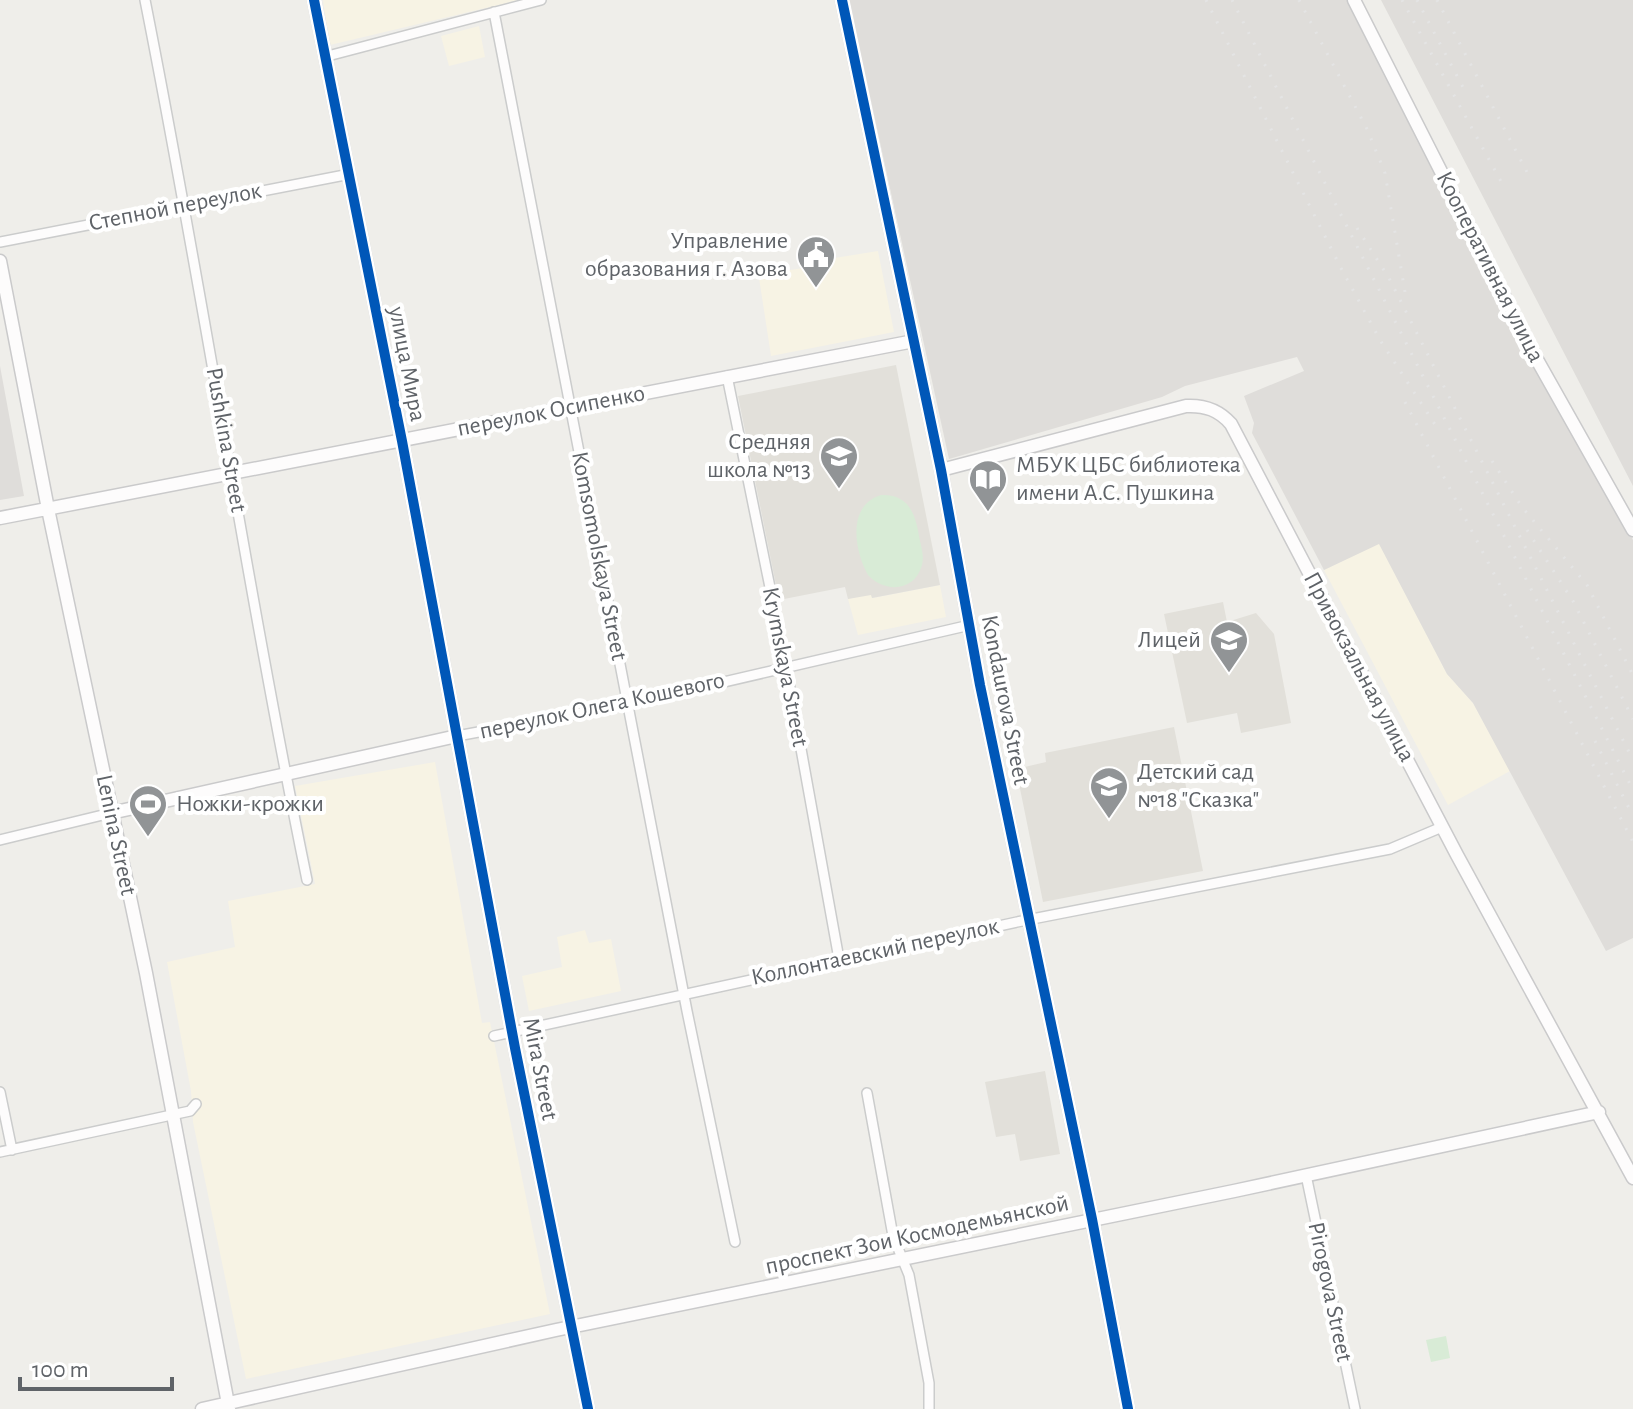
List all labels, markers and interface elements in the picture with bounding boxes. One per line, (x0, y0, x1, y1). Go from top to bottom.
street label: Кооперативная улица (1431, 168, 1549, 366)
street label: Степной переулок (87, 178, 263, 236)
place label: Управление образования г. Азова (585, 229, 788, 281)
public building icon: Управление образования г. Азова (795, 234, 837, 289)
street label: улица Мира (384, 304, 430, 423)
street label: Pushkina Street (201, 366, 251, 515)
street label: переулок Осипенко (455, 381, 647, 441)
place label: Средняя школа №13 (707, 430, 811, 482)
school or university icon: Средняя школа №13 (818, 435, 860, 490)
street label: Komsomolskaya Street (567, 450, 631, 663)
place label: МБУК ЦБС библиотека имени А.С. Пушкина (1016, 453, 1241, 505)
library icon: МБУК ЦБС библиотека имени А.С. Пушкина (967, 458, 1009, 513)
street label: Привокзальная улица (1299, 568, 1419, 766)
street label: Krymskaya Street (758, 585, 812, 749)
street label: Kondaurova Street (977, 613, 1033, 787)
school or university icon: Лицей (1208, 619, 1250, 674)
place label: Лицей (1138, 628, 1201, 652)
street label: переулок Олега Кошевого (477, 668, 727, 744)
place label: Детский сад №18 "Сказка" (1137, 760, 1259, 812)
school or university icon: Детский сад №18 "Сказка" (1088, 765, 1130, 820)
street label: Lenina Street (91, 772, 141, 898)
sports icon: Ножки-крожки (127, 783, 169, 838)
place label: Ножки-крожки (176, 792, 324, 816)
street label: Коллонтаевский переулок (749, 914, 1001, 990)
street label: Mira Street (518, 1016, 562, 1123)
street label: проспект Зои Космодемьянской (763, 1191, 1071, 1279)
street label: Pirogova Street (1303, 1220, 1357, 1364)
scale bar (20, 1341, 172, 1391)
text: 100 m (32, 1358, 89, 1382)

